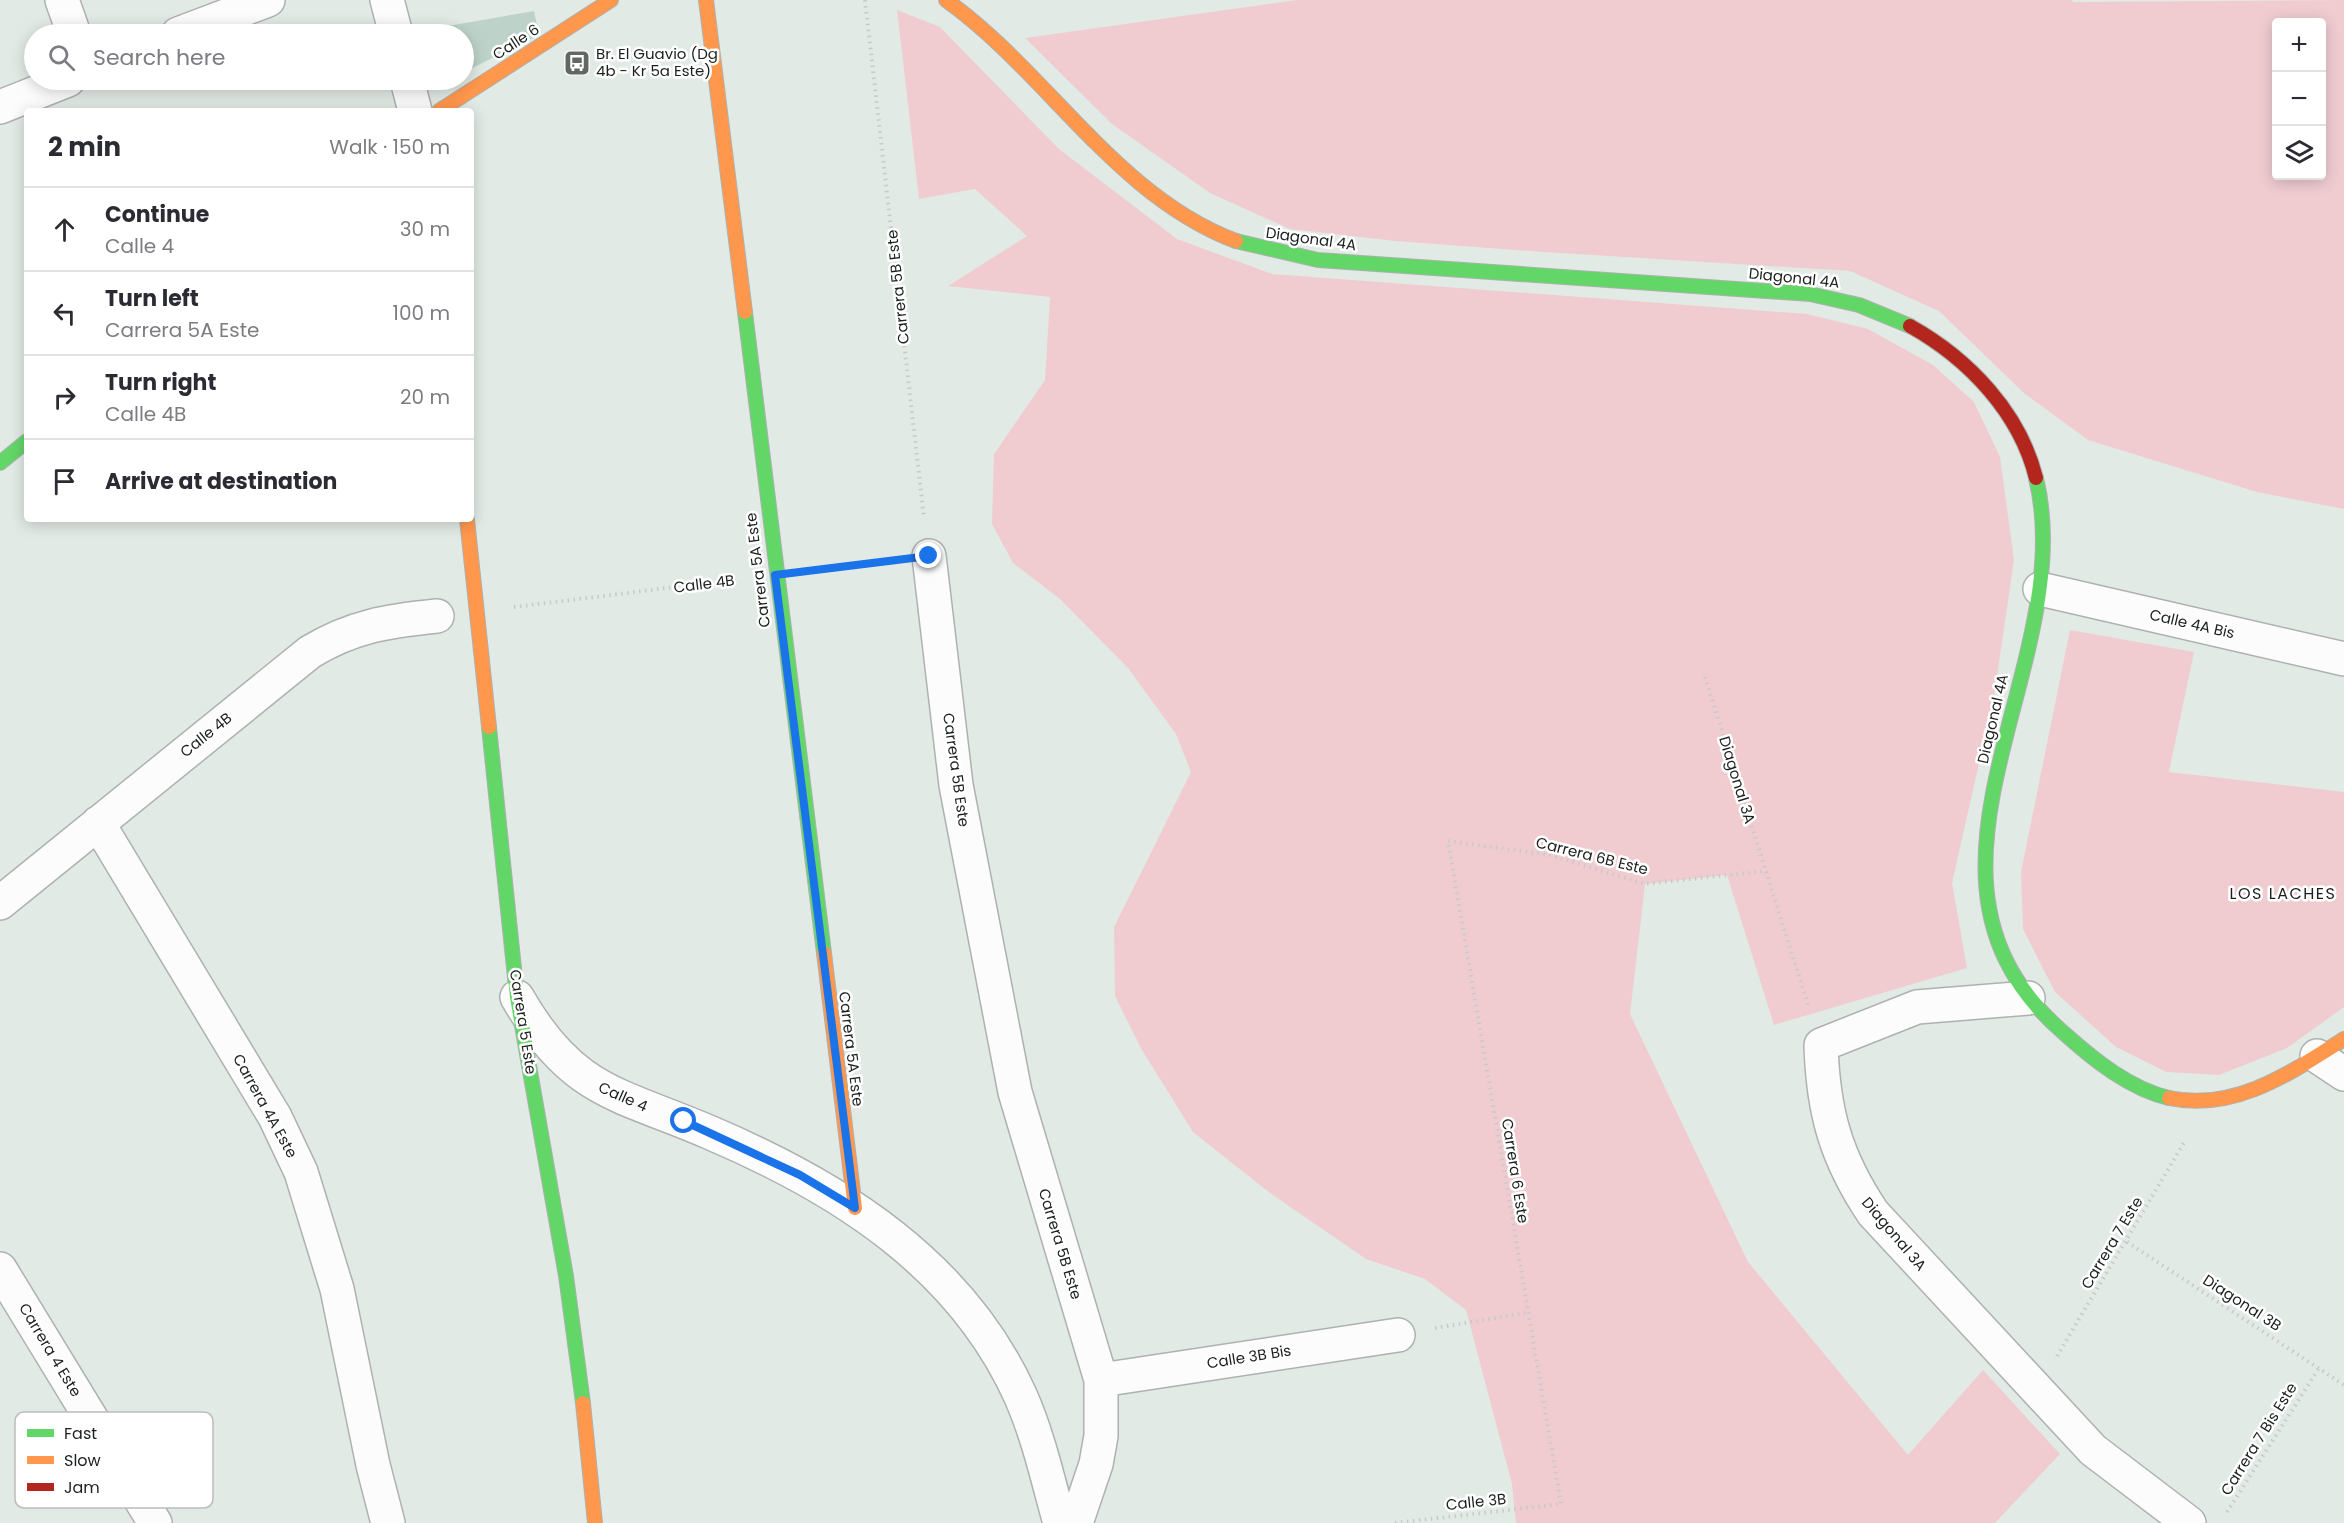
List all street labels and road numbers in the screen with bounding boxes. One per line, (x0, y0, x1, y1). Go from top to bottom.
street label: Calle 6 (488, 19, 543, 65)
street label: Diagonal 4A (1264, 222, 1358, 255)
street label: Carrera 5B Este (881, 229, 914, 345)
street label: Diagonal 4A (1748, 262, 1840, 293)
street label: Carrera 5A Este (740, 511, 775, 629)
street label: Calle 4B (672, 569, 736, 598)
street label: Calle 4A Bis (2148, 604, 2237, 644)
street label: Diagonal 4A (1972, 672, 2013, 766)
street label: Calle 4B (175, 707, 236, 762)
street label: Carrera 5B Este (938, 712, 975, 828)
street label: Diagonal 3A (1714, 733, 1761, 826)
street label: Carrera 6B Este (1534, 831, 1650, 880)
street label: Carrera 5 Este (505, 968, 542, 1076)
street label: Carrera 5A Este (834, 990, 869, 1108)
street label: Carrera 4A Este (228, 1050, 303, 1161)
street label: Calle 4 (595, 1076, 651, 1117)
street label: Carrera 6 Este (1497, 1117, 1534, 1225)
street label: Carrera 5B Este (1034, 1186, 1087, 1302)
street label: Diagonal 3A (1857, 1192, 1932, 1275)
street label: Carrera 7 Este (2076, 1193, 2147, 1293)
street label: Diagonal 3B (2199, 1269, 2286, 1336)
street label: Carrera 4 Este (14, 1299, 87, 1400)
street label: Calle 3B Bis (1205, 1339, 1293, 1374)
street label: Carrera 7 Bis Este (2215, 1378, 2302, 1499)
street label: Calle 3B (1445, 1488, 1507, 1515)

